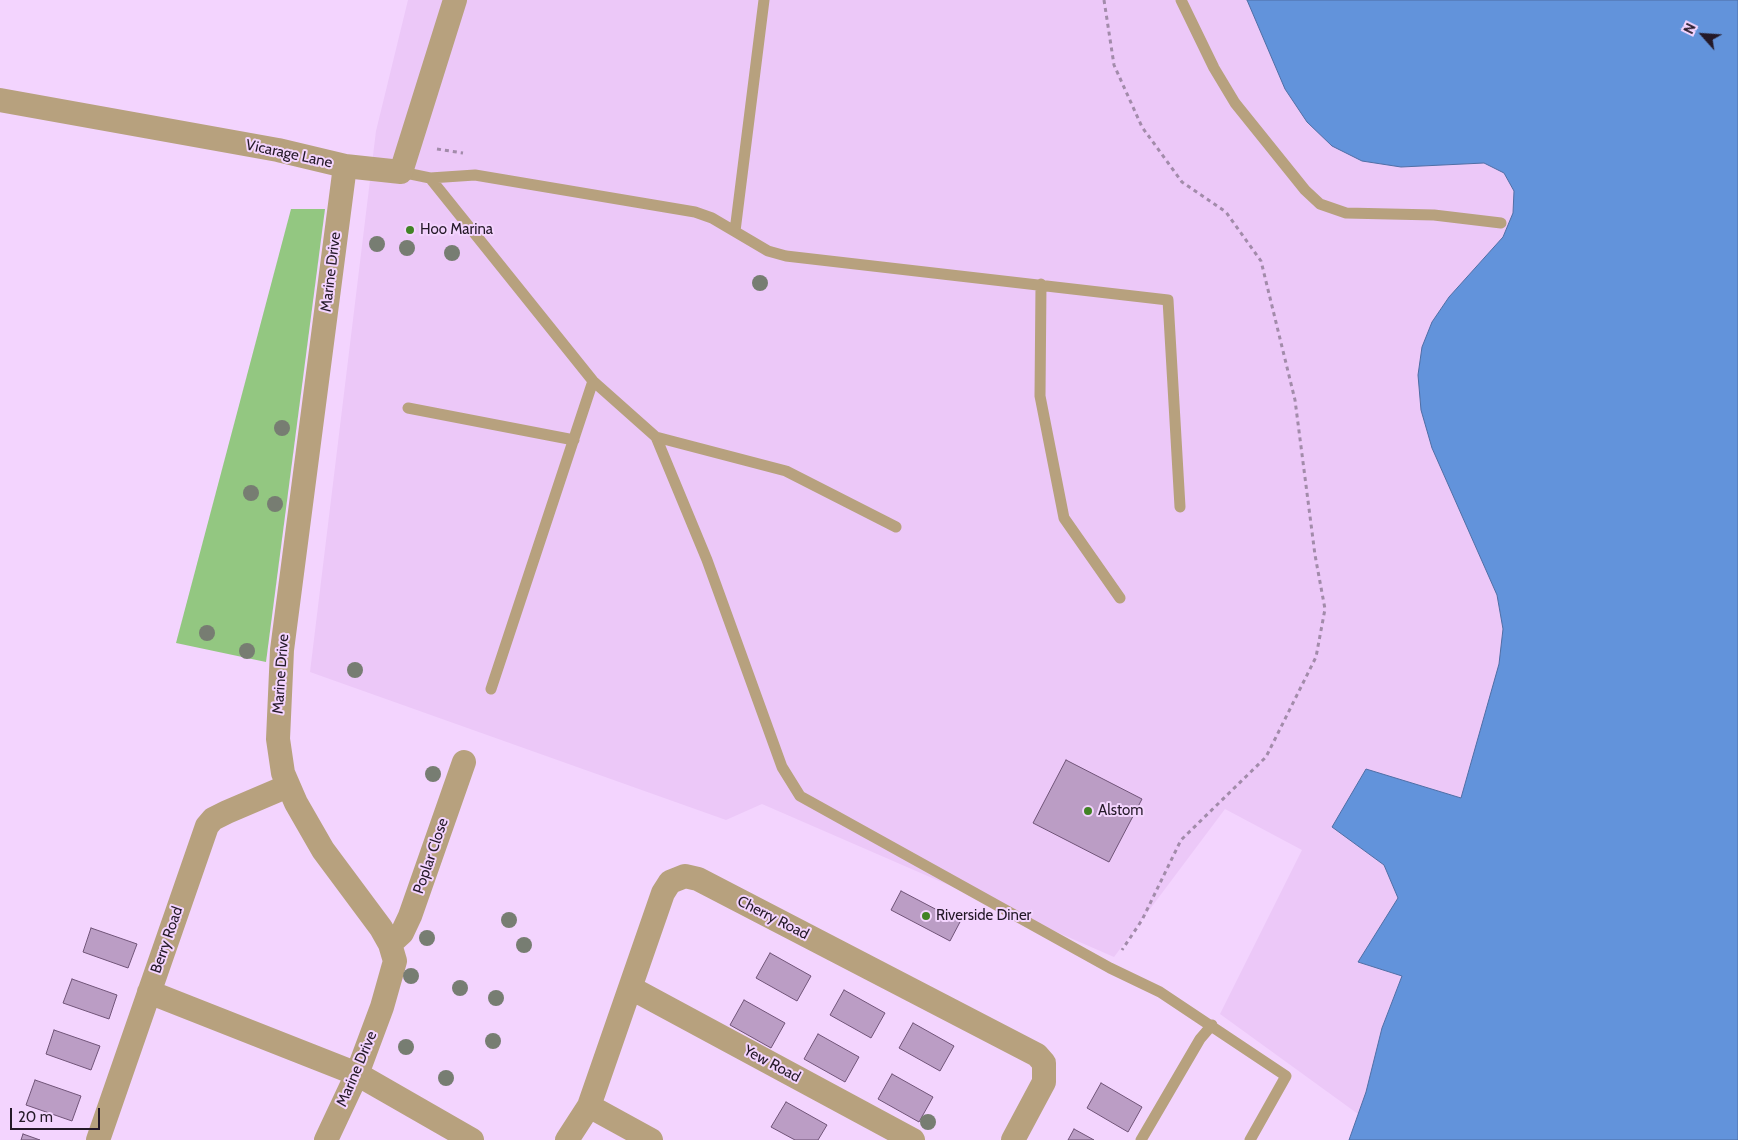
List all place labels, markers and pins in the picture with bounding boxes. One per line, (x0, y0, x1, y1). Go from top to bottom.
place label: Hoo Marina (420, 221, 493, 239)
marker: Hoo Marina (404, 224, 416, 236)
place label: Alstom (1098, 802, 1143, 820)
marker: Alstom (1082, 805, 1094, 817)
place label: Riverside Diner (936, 907, 1031, 925)
marker: Riverside Diner (920, 910, 932, 922)

